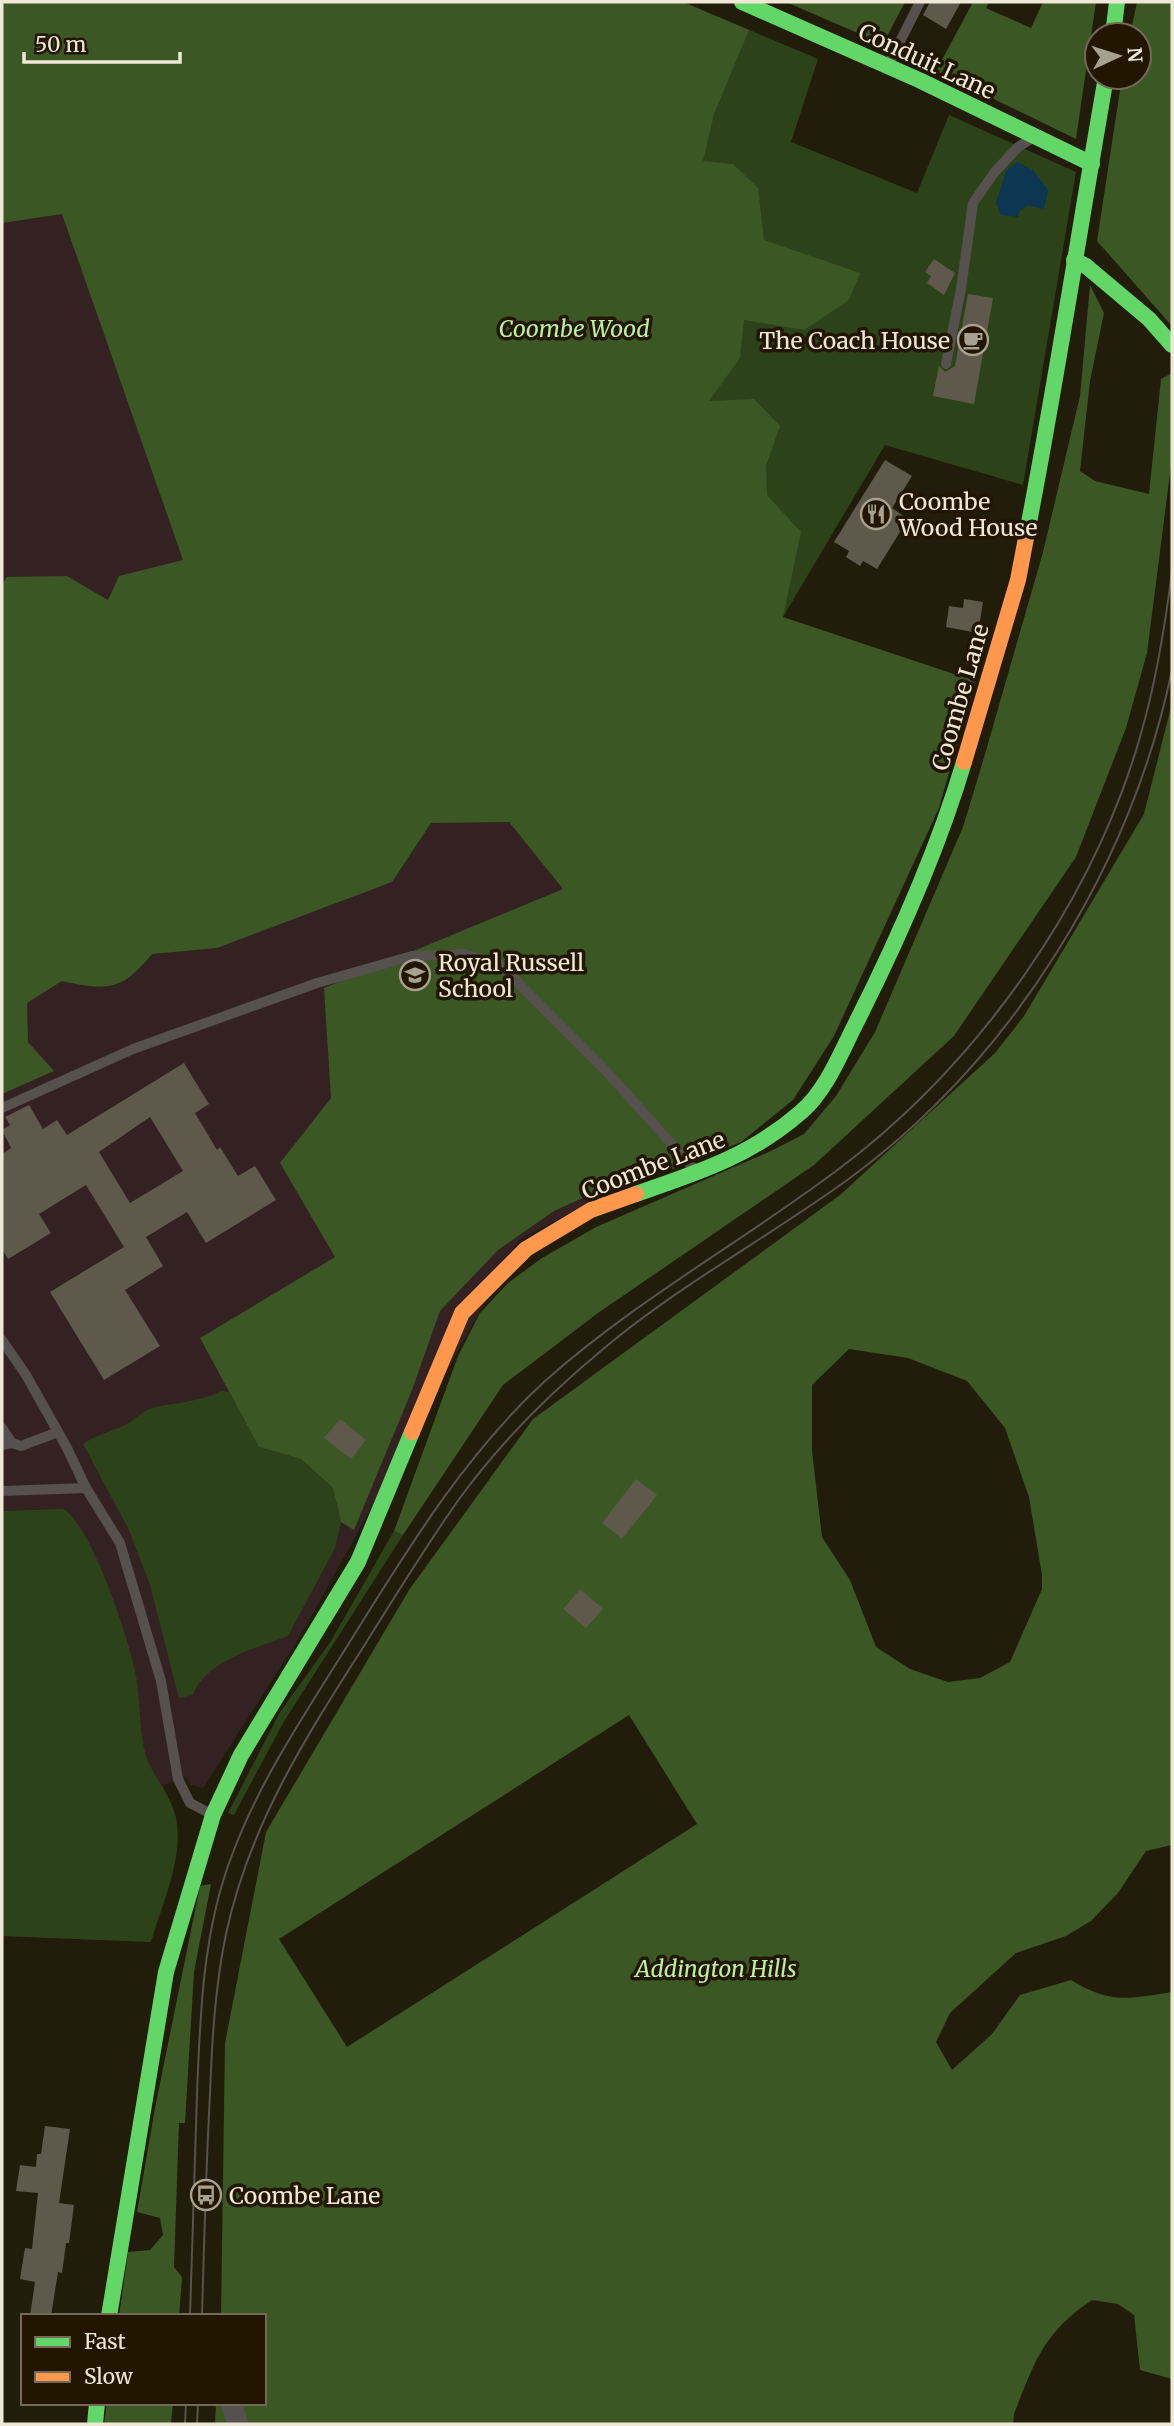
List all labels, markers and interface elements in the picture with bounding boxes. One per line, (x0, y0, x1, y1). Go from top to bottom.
street label: Conduit Lane (854, 17, 1000, 105)
scale bar (24, 21, 180, 65)
north arrow (1083, 21, 1153, 91)
text: 50 m (35, 31, 86, 58)
text: N (1122, 46, 1147, 63)
park label: Coombe Wood (498, 314, 650, 343)
cafe icon: The Coach House (956, 323, 990, 357)
place label: The Coach House (759, 326, 950, 355)
place label: Coombe Wood House (898, 487, 1037, 542)
restaurant icon: Coombe Wood House (859, 497, 893, 531)
street label: Coombe Lane (925, 620, 995, 774)
place label: Royal Russell School (438, 948, 584, 1003)
school or university icon: Royal Russell School (398, 958, 432, 992)
street label: Coombe Lane (577, 1124, 729, 1206)
park label: Addington Hills (633, 1954, 797, 1983)
bus stop icon: Coombe Lane (189, 2178, 223, 2212)
place label: Coombe Lane (229, 2181, 380, 2210)
legend (21, 2314, 266, 2405)
text: Fast (84, 2328, 126, 2355)
text: Slow (84, 2363, 133, 2390)

